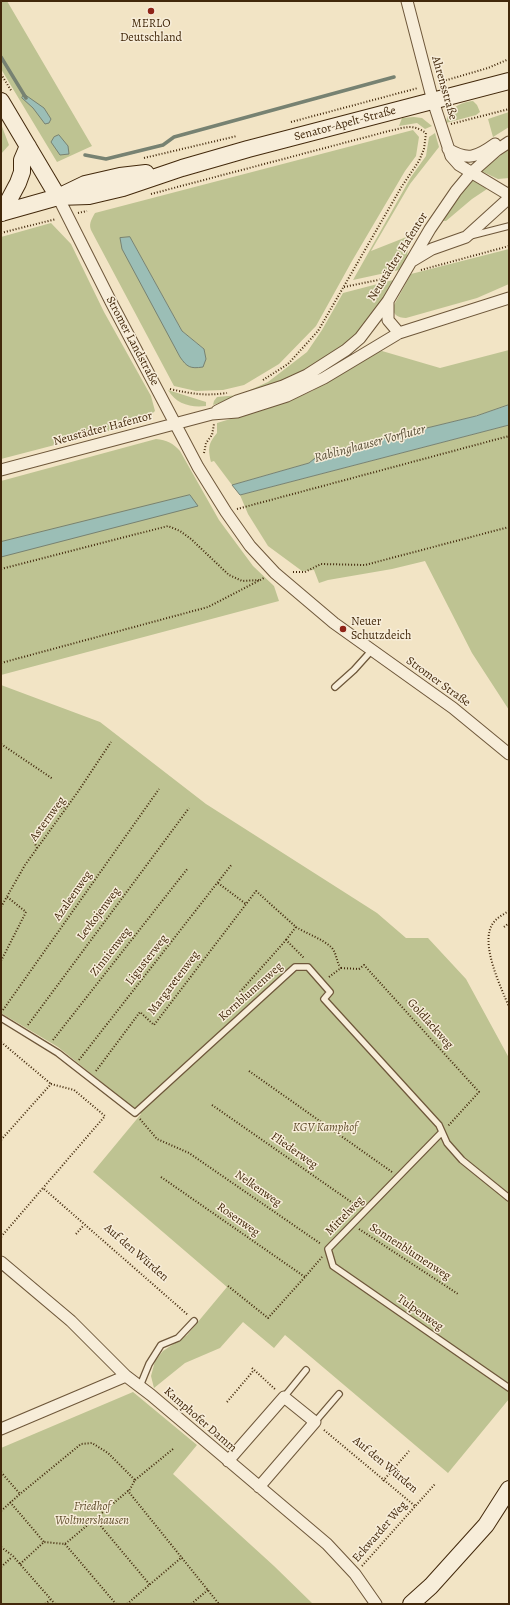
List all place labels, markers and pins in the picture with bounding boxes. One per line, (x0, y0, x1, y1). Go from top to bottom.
marker: MERLO Deutschland (146, 6, 156, 16)
place label: MERLO Deutschland (120, 17, 182, 45)
place label: Neuer Schutzdeich (351, 615, 411, 643)
marker: Neuer Schutzdeich (338, 624, 348, 634)

